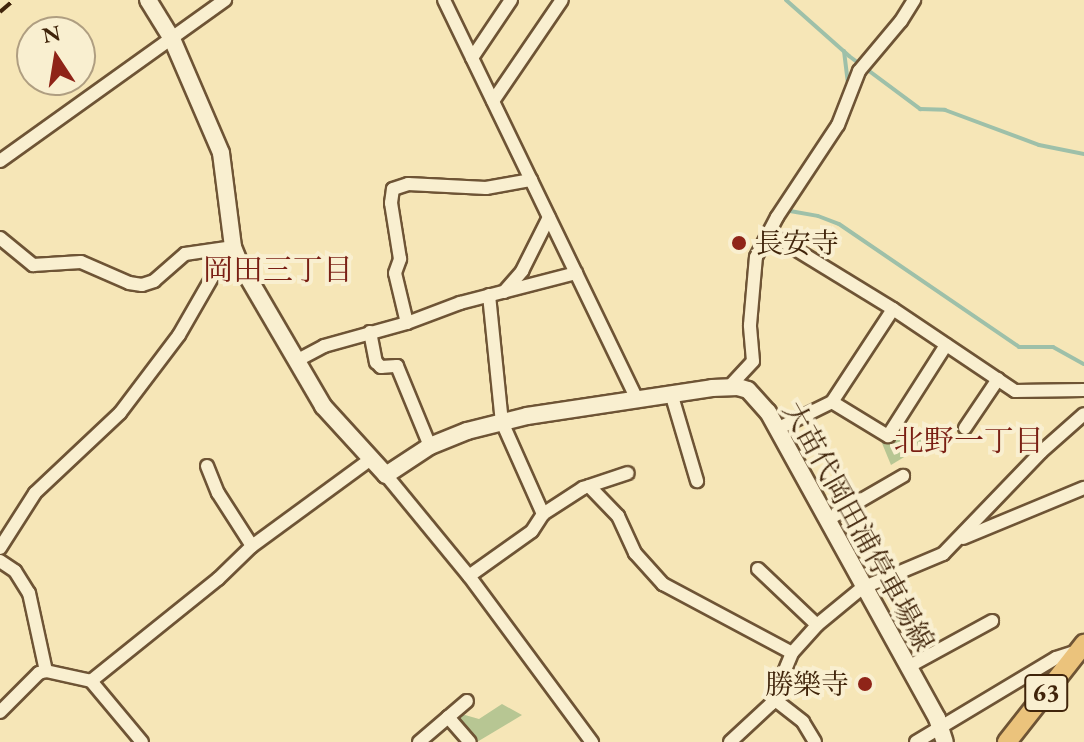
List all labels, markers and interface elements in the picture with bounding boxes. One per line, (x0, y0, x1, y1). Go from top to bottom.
north arrow (16, 16, 96, 96)
text: N (40, 18, 63, 50)
place label: 長安寺 (755, 226, 839, 260)
marker: 長安寺 (730, 234, 748, 252)
district label: 岡田三丁目 (203, 252, 353, 288)
street label: 大苗代岡田浦停車場線 (776, 395, 942, 657)
district label: 北野一丁目 (894, 423, 1044, 459)
place label: 勝樂寺 (765, 667, 849, 701)
road number: 63 (1024, 671, 1068, 715)
marker: 勝樂寺 (856, 675, 874, 693)

